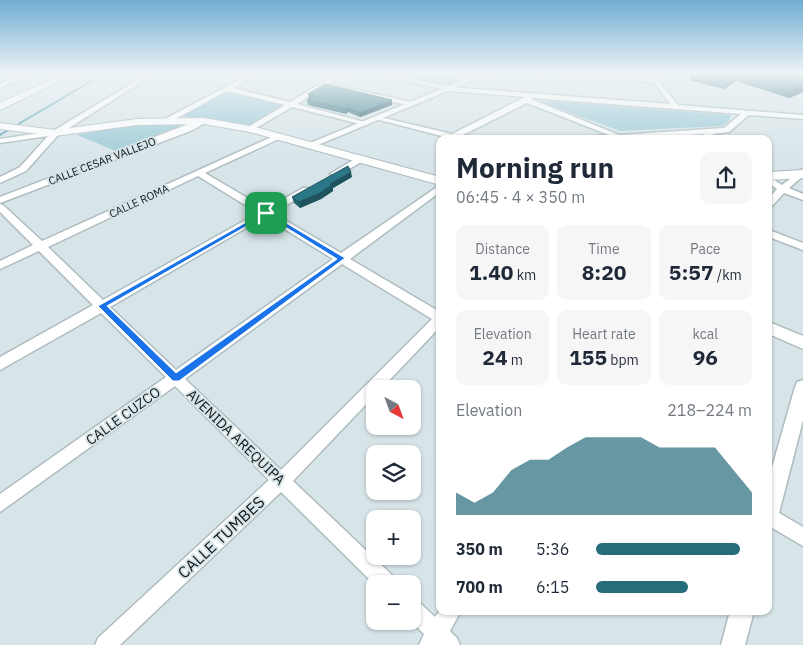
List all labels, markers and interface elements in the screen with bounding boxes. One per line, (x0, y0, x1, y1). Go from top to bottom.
street label: CALLE CESAR VALLEJO (46, 134, 158, 188)
text: Morning run (456, 149, 614, 186)
button: share (700, 152, 752, 204)
street label: CALLE ROMA (107, 181, 171, 221)
text: 06:45 · 4 × 350 m (456, 187, 585, 207)
pin (245, 192, 287, 234)
icon: arrive (252, 199, 280, 227)
text: Distance (475, 240, 530, 258)
text: Time (588, 240, 620, 258)
text: Pace (690, 240, 721, 258)
text: 1.40 (469, 258, 513, 286)
text: 8:20 (582, 258, 626, 286)
text: 5:57 (669, 258, 714, 286)
text: km (513, 266, 536, 284)
text: /km (714, 266, 742, 284)
text: Elevation (474, 325, 532, 343)
text: Heart rate (572, 325, 636, 343)
text: kcal (693, 325, 718, 343)
text: 24 (482, 343, 508, 371)
text: 155 (569, 343, 607, 371)
text: 96 (693, 343, 718, 371)
text: m (508, 351, 523, 369)
text: bpm (607, 351, 639, 369)
north arrow (366, 380, 421, 435)
map controls (366, 380, 421, 630)
street label: CALLE CUZCO (82, 383, 164, 449)
street label: AVENIDA AREQUIPA (183, 385, 289, 489)
text: Elevation (456, 400, 522, 420)
text: 218–224 m (667, 400, 752, 420)
button: layers (366, 445, 421, 500)
street label: CALLE TUMBES (173, 492, 269, 582)
button: + (366, 510, 421, 565)
text: 350 m (456, 539, 503, 559)
text: 5:36 (536, 539, 569, 559)
button: − (366, 575, 421, 630)
text: 700 m (456, 577, 503, 597)
text: 6:15 (536, 577, 569, 597)

